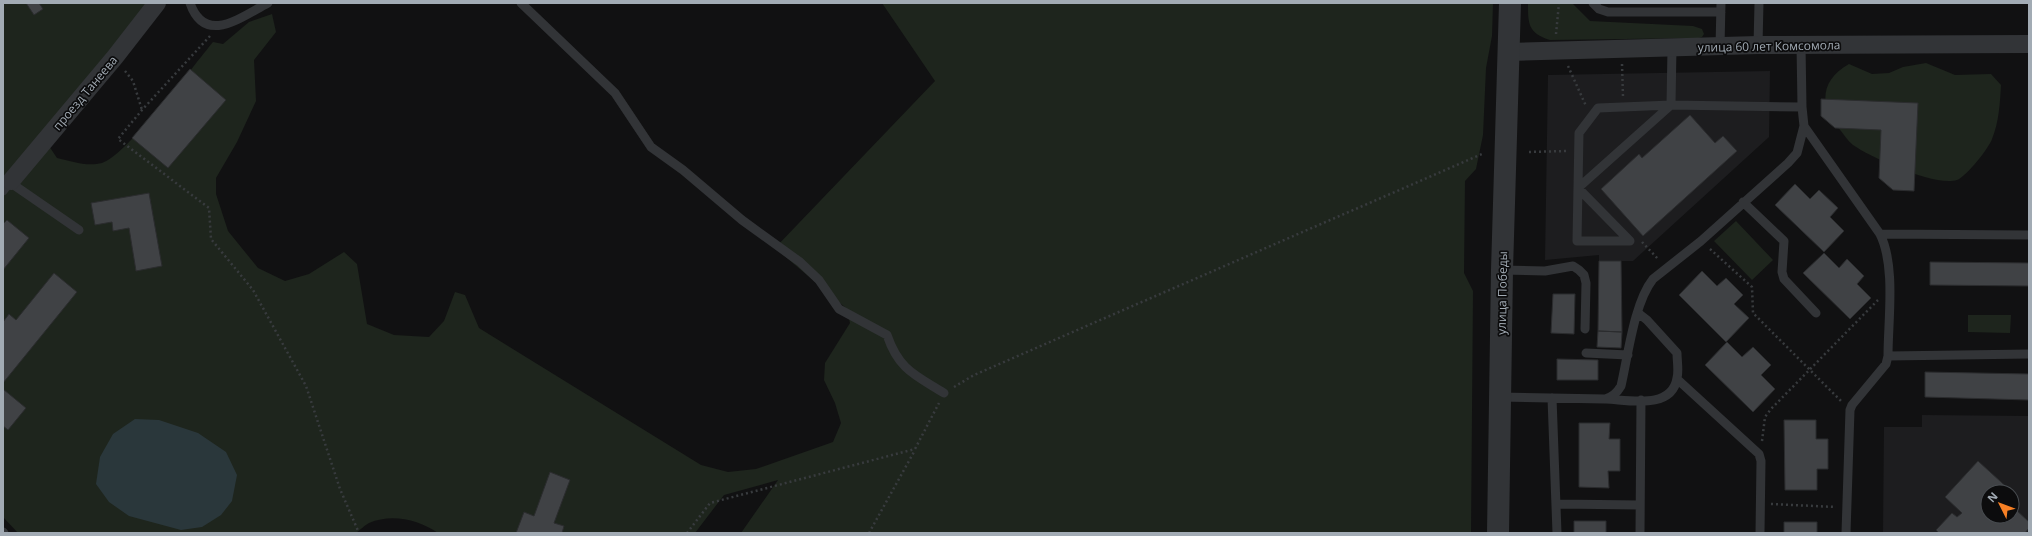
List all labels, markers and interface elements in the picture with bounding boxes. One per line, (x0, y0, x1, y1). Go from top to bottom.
street label: улица 60 лет Комсомола (1697, 36, 1841, 56)
street label: проезд Танеева (49, 52, 121, 134)
street label: улица Победы (1493, 251, 1511, 335)
north arrow (1980, 484, 2020, 524)
text: N (1984, 489, 2001, 505)

